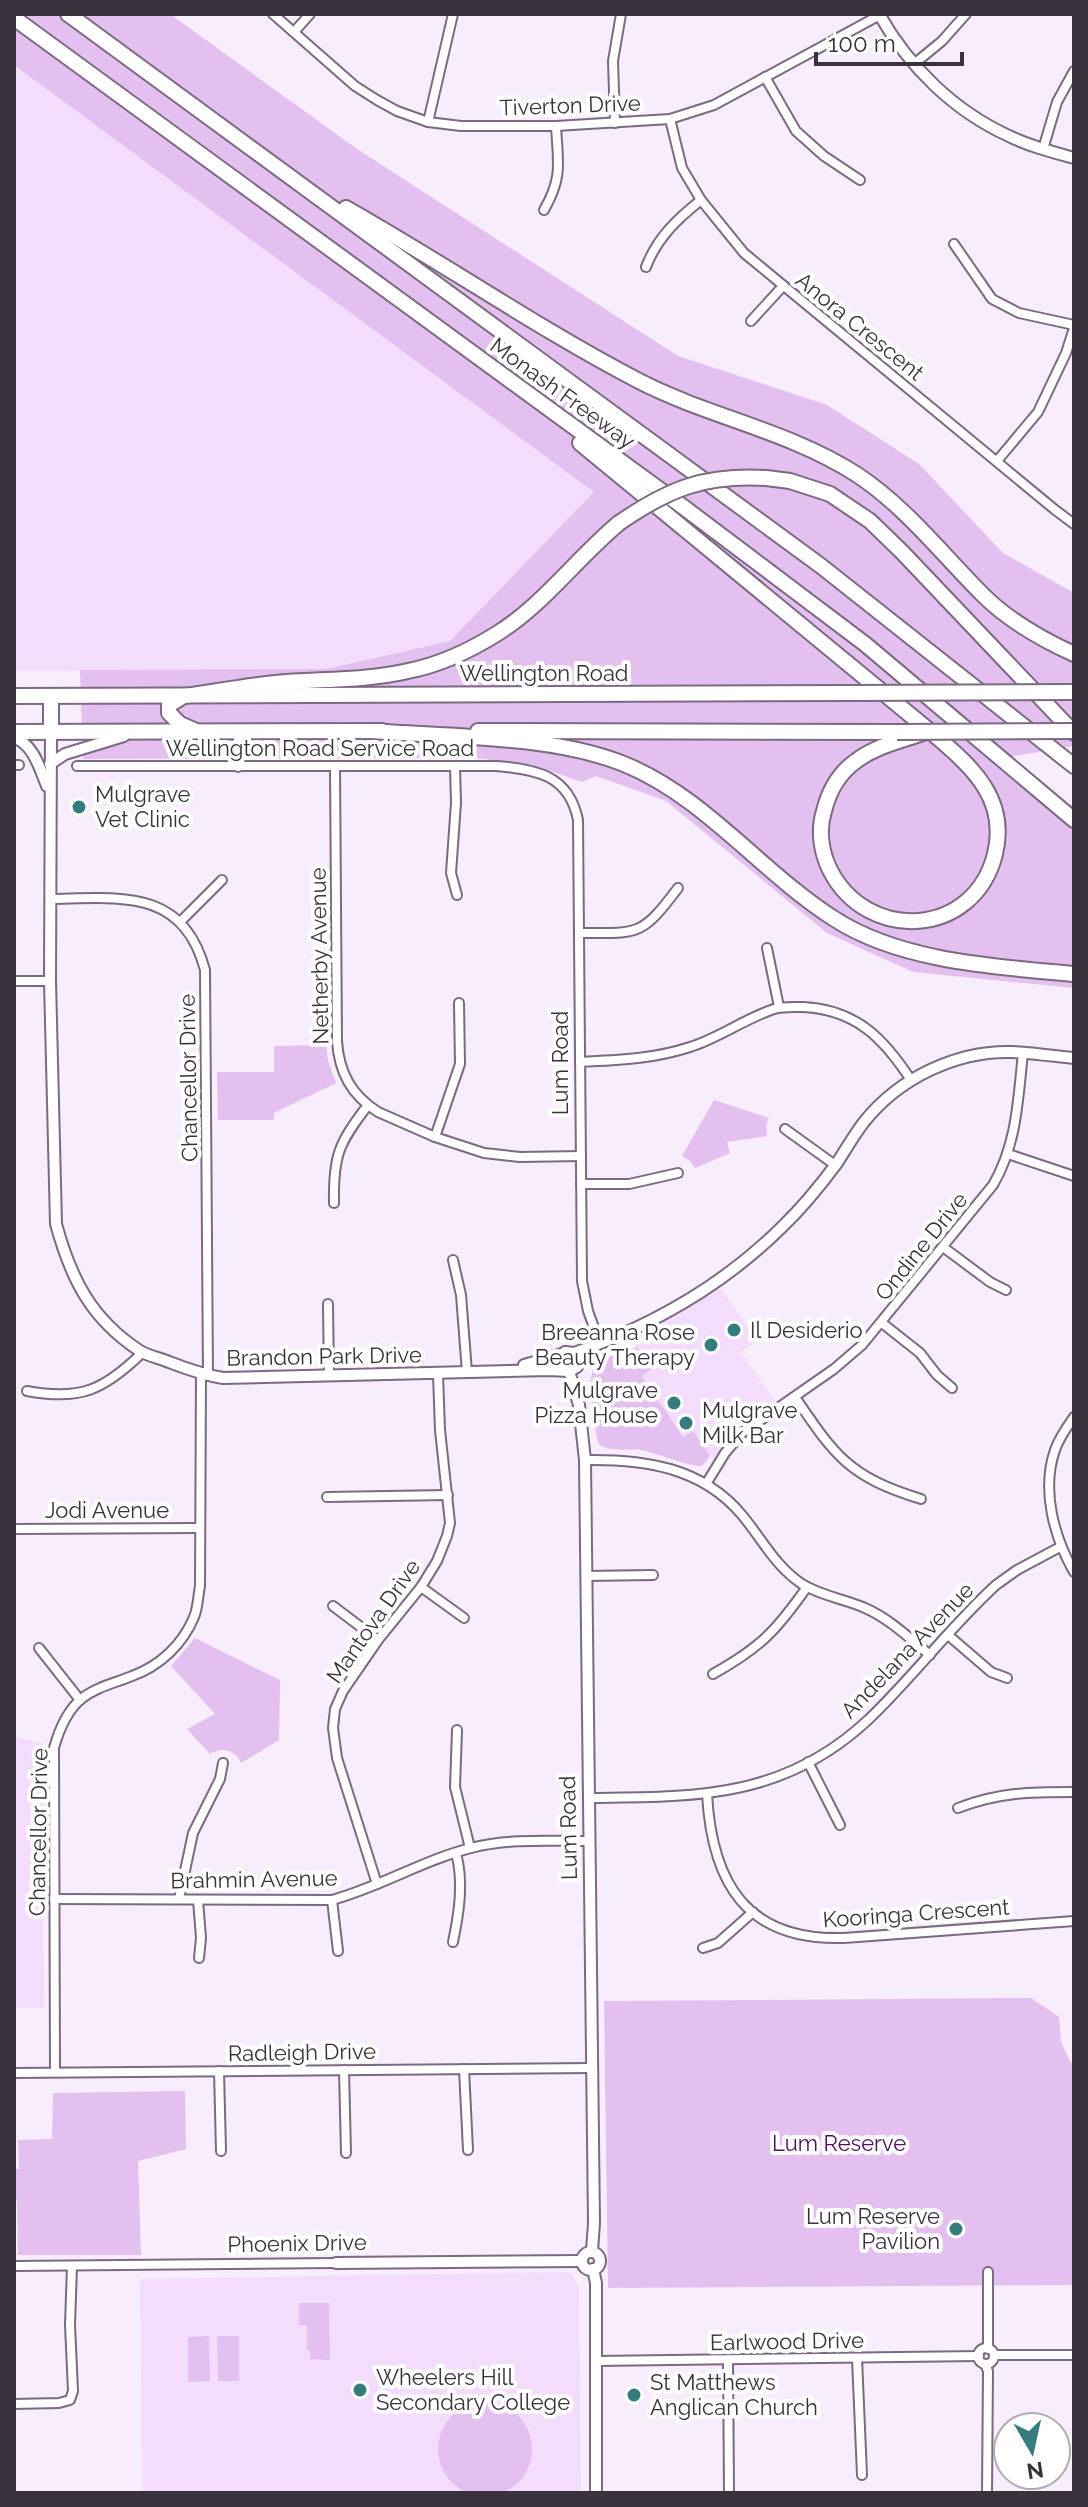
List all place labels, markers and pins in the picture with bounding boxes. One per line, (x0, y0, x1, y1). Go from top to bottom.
place label: Mulgrave Vet Clinic (95, 781, 191, 832)
marker: Mulgrave Vet Clinic (70, 798, 88, 816)
place label: Il Desiderio (750, 1317, 863, 1343)
place label: Breeanna Rose Beauty Therapy (535, 1319, 695, 1370)
marker: Il Desiderio (725, 1321, 743, 1339)
marker: Breeanna Rose Beauty Therapy (702, 1336, 720, 1354)
place label: Mulgrave Pizza House (535, 1377, 658, 1428)
marker: Mulgrave Pizza House (665, 1394, 683, 1412)
place label: Mulgrave Milk Bar (702, 1397, 798, 1448)
marker: Mulgrave Milk Bar (677, 1414, 695, 1432)
place label: Lum Reserve Pavilion (806, 2203, 940, 2254)
marker: Lum Reserve Pavilion (947, 2220, 965, 2238)
place label: Wheelers Hill Secondary College (376, 2364, 570, 2415)
place label: St Matthews Anglican Church (650, 2369, 818, 2420)
marker: Wheelers Hill Secondary College (351, 2381, 369, 2399)
marker: St Matthews Anglican Church (625, 2386, 643, 2404)

